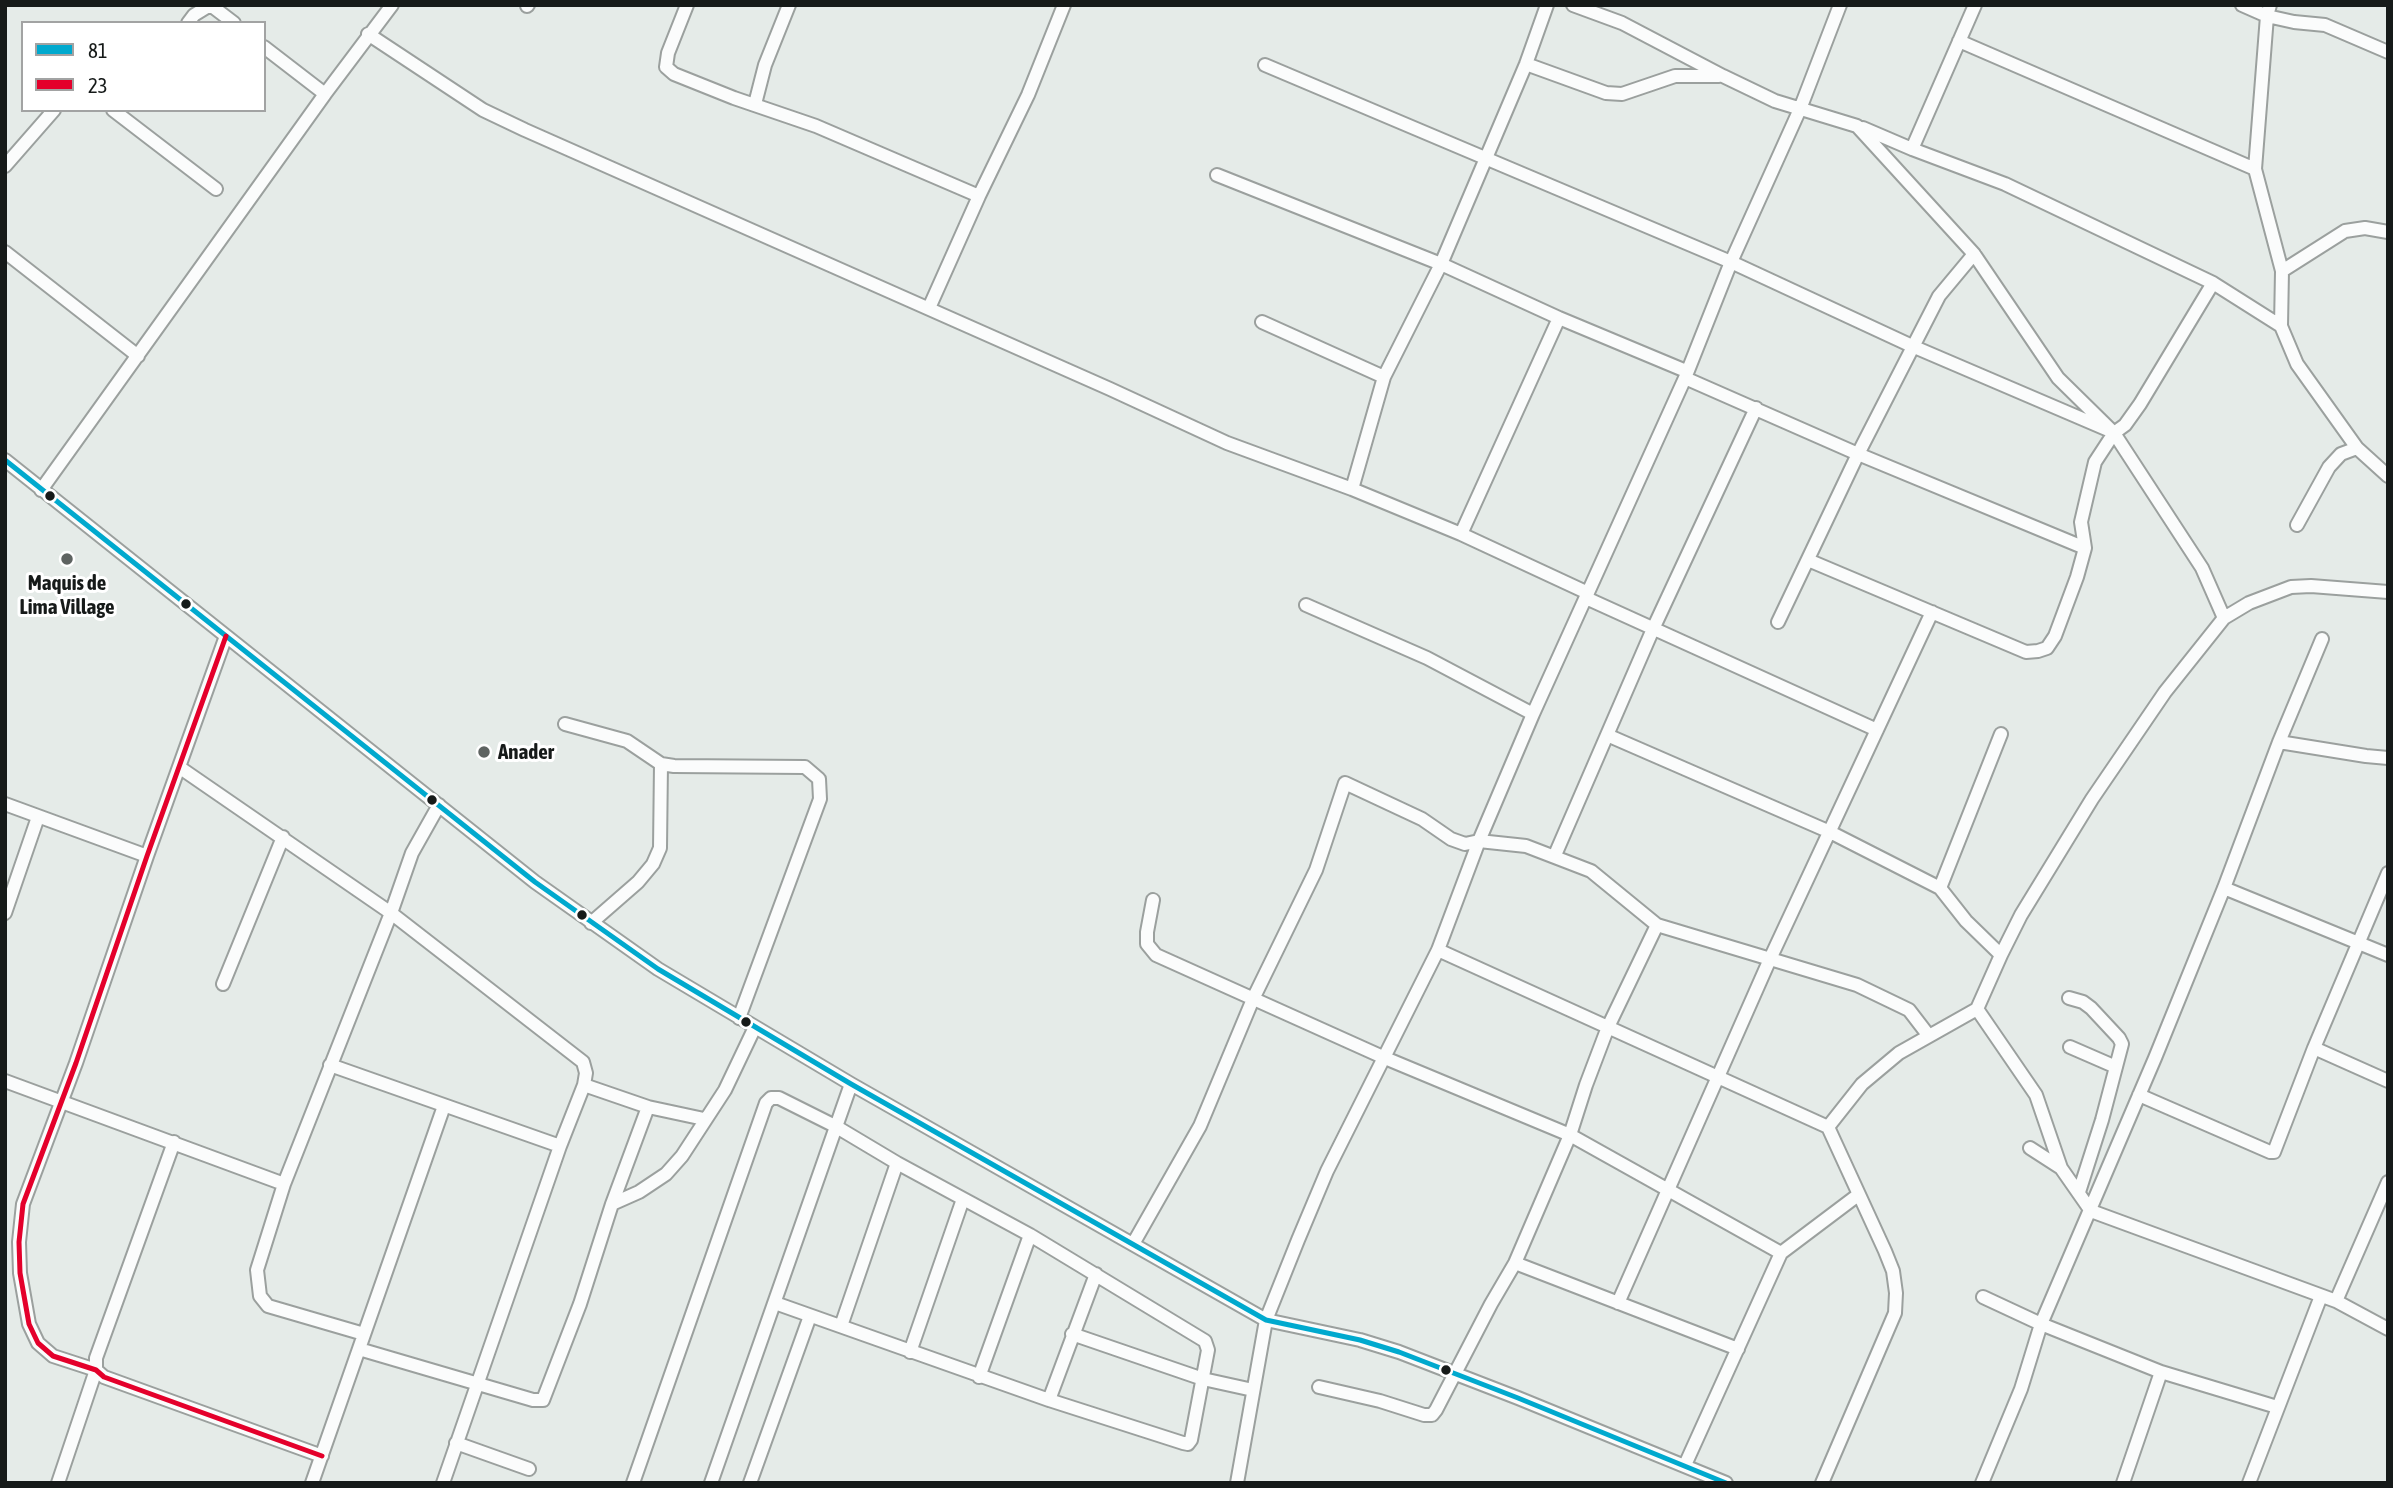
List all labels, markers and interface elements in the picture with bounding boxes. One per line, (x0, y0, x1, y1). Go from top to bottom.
legend (21, 21, 266, 112)
text: 81 (88, 38, 108, 62)
text: 23 (88, 73, 108, 97)
unlabelled marker (43, 489, 57, 503)
marker: Maquis de Lima Village (59, 551, 75, 567)
place label: Maquis de Lima Village (20, 570, 114, 620)
unlabelled marker (179, 597, 193, 611)
place label: Anader (498, 739, 554, 765)
marker: Anader (476, 744, 492, 760)
unlabelled marker (425, 793, 439, 807)
unlabelled marker (575, 908, 589, 922)
unlabelled marker (739, 1015, 753, 1029)
unlabelled marker (1439, 1363, 1453, 1377)

